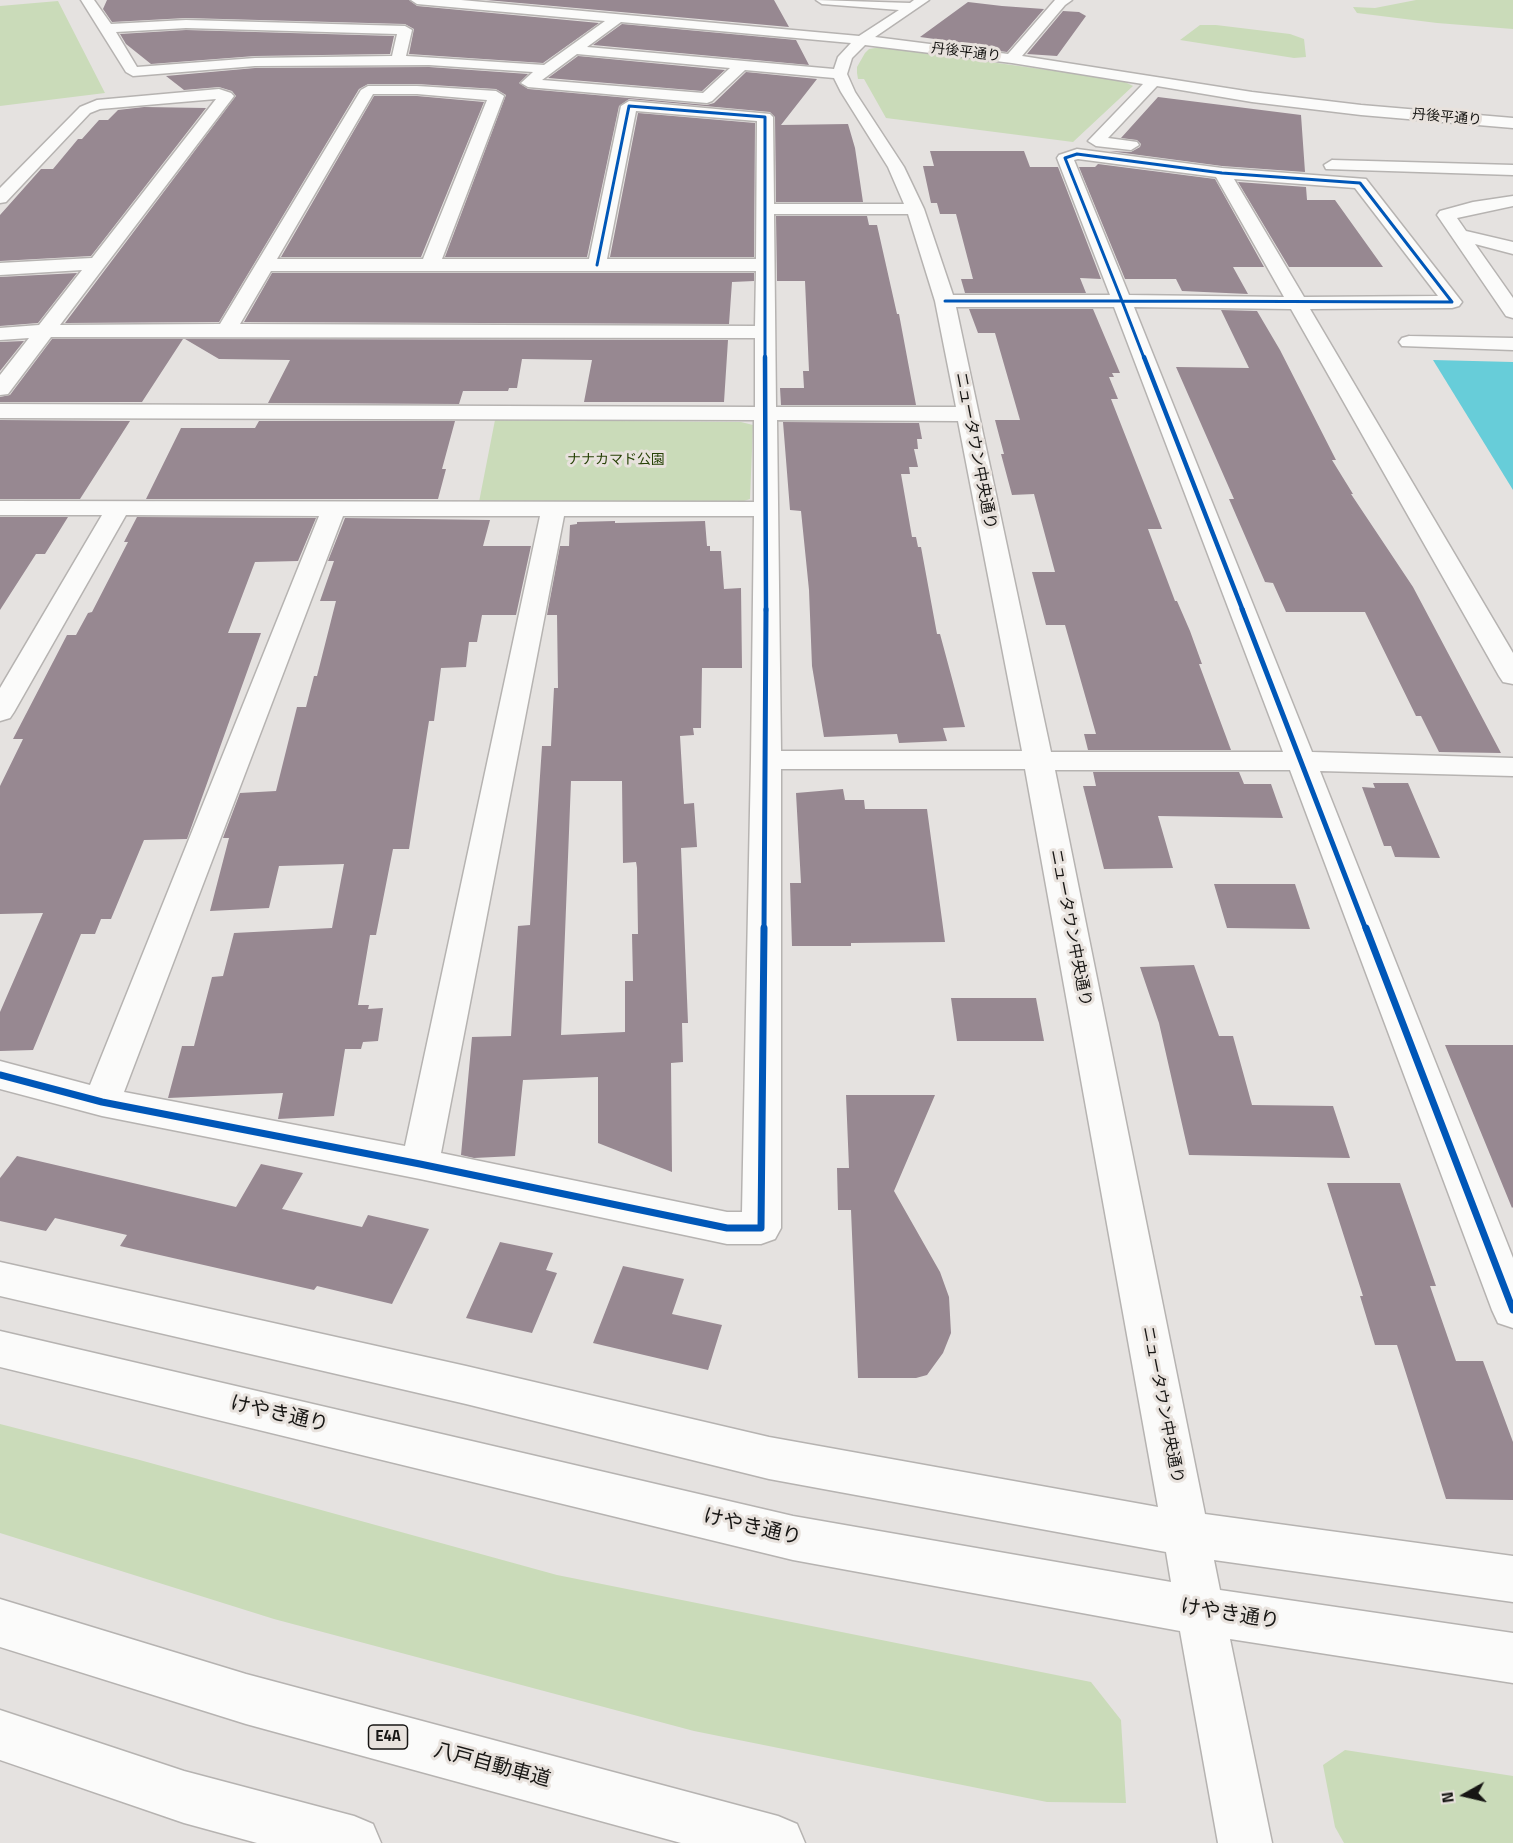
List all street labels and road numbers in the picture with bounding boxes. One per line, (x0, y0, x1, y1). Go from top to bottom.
street label: 丹後平通り (930, 40, 1002, 66)
street label: 丹後平通り (1411, 107, 1483, 129)
street label: ニュータウン中央通り (950, 371, 1000, 531)
street label: ニュータウン中央通り (1045, 848, 1095, 1008)
street label: ニュータウン中央通り (1137, 1325, 1187, 1485)
street label: けやき通り (228, 1392, 330, 1438)
street label: けやき通り (701, 1505, 803, 1551)
street label: けやき通り (1179, 1595, 1281, 1635)
road number: E4A (368, 1725, 408, 1749)
street label: 八戸自動車道 (431, 1739, 553, 1793)

